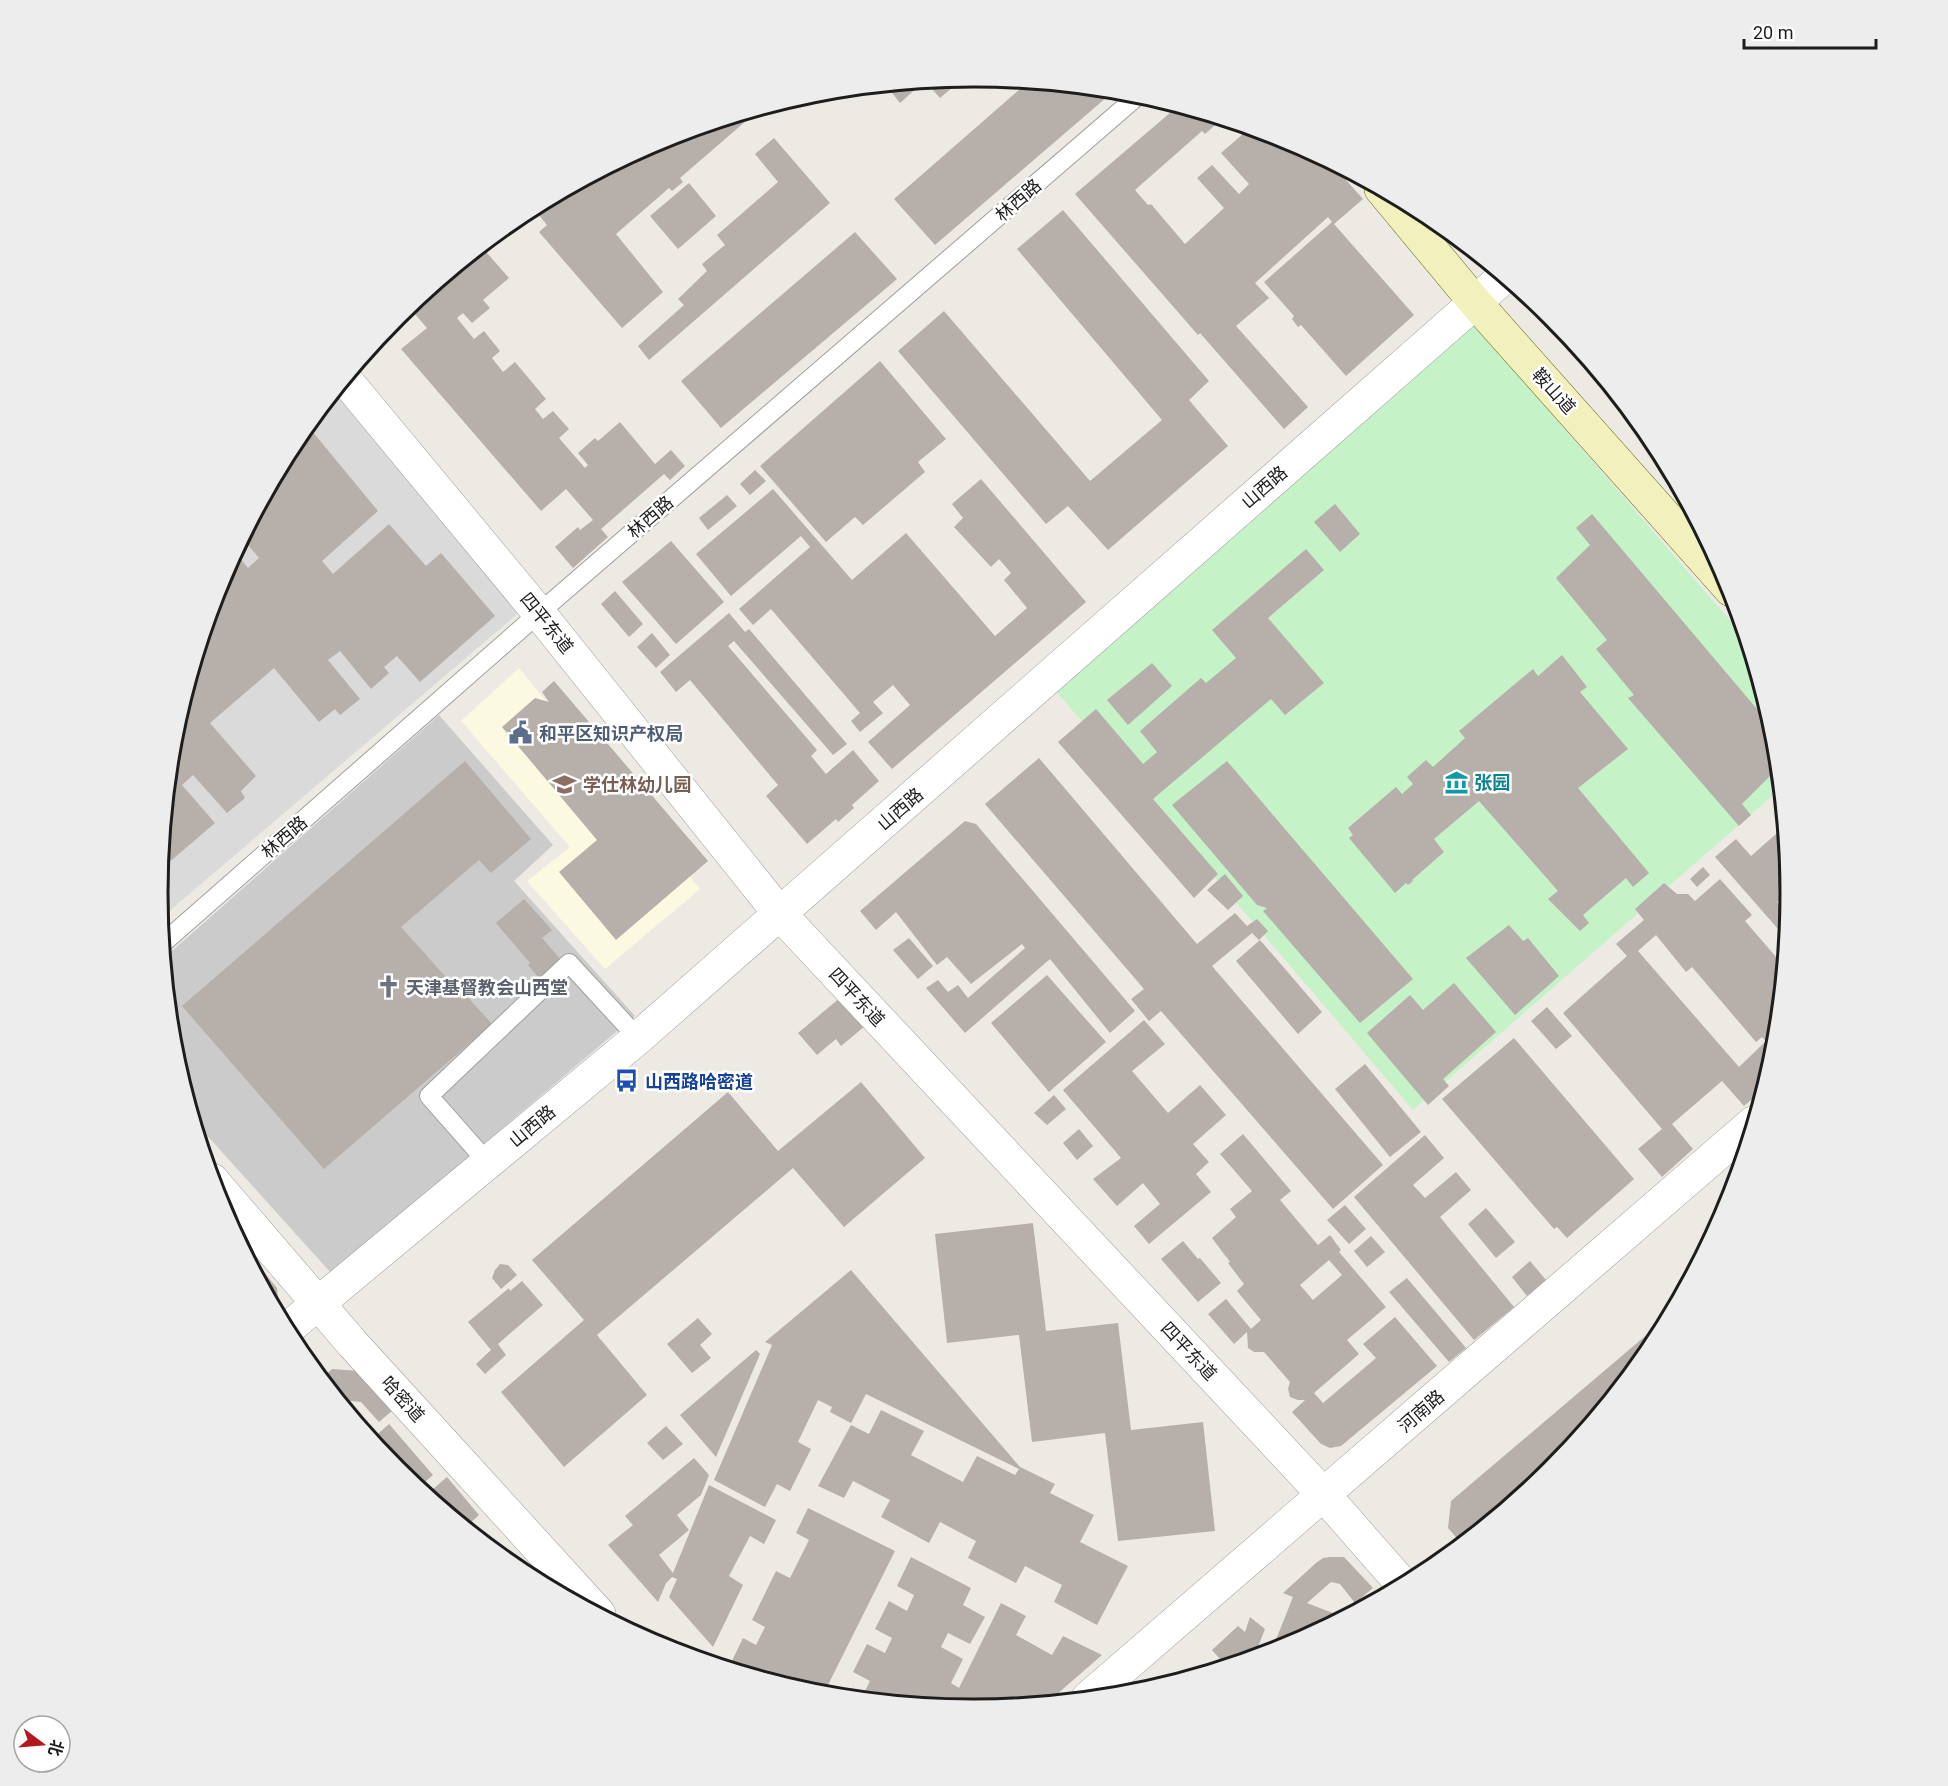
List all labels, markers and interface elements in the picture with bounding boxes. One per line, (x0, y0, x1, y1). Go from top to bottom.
scale bar (1744, 12, 1876, 50)
text: 20 m (1753, 22, 1793, 43)
street label: 林西路 (991, 174, 1045, 226)
street label: 鞍山道 (1528, 364, 1580, 418)
street label: 山西路 (1237, 461, 1291, 513)
street label: 林西路 (623, 491, 677, 543)
street label: 四平东道 (516, 588, 578, 658)
public building icon: 和平区知识产权局 (508, 720, 534, 746)
place label: 和平区知识产权局 (539, 723, 683, 744)
museum icon: 张园 (1443, 769, 1469, 795)
school or university icon: 学仕林幼儿园 (552, 771, 578, 797)
place label: 张园 (1474, 772, 1510, 793)
place label: 学仕林幼儿园 (583, 774, 691, 795)
street label: 山西路 (873, 783, 927, 835)
street label: 林西路 (257, 811, 311, 863)
street label: 四平东道 (825, 964, 889, 1030)
church icon: 天津基督教会山西堂 (375, 974, 401, 1000)
place label: 天津基督教会山西堂 (406, 977, 568, 998)
bus stop icon: 山西路哈密道 (614, 1068, 640, 1094)
place label: 山西路哈密道 (645, 1071, 753, 1092)
street label: 山西路 (505, 1101, 559, 1151)
street label: 四平东道 (1157, 1318, 1221, 1384)
street label: 哈密道 (377, 1372, 429, 1426)
street label: 河南路 (1394, 1385, 1448, 1437)
north arrow (12, 1714, 72, 1774)
text: 北 (45, 1738, 67, 1758)

